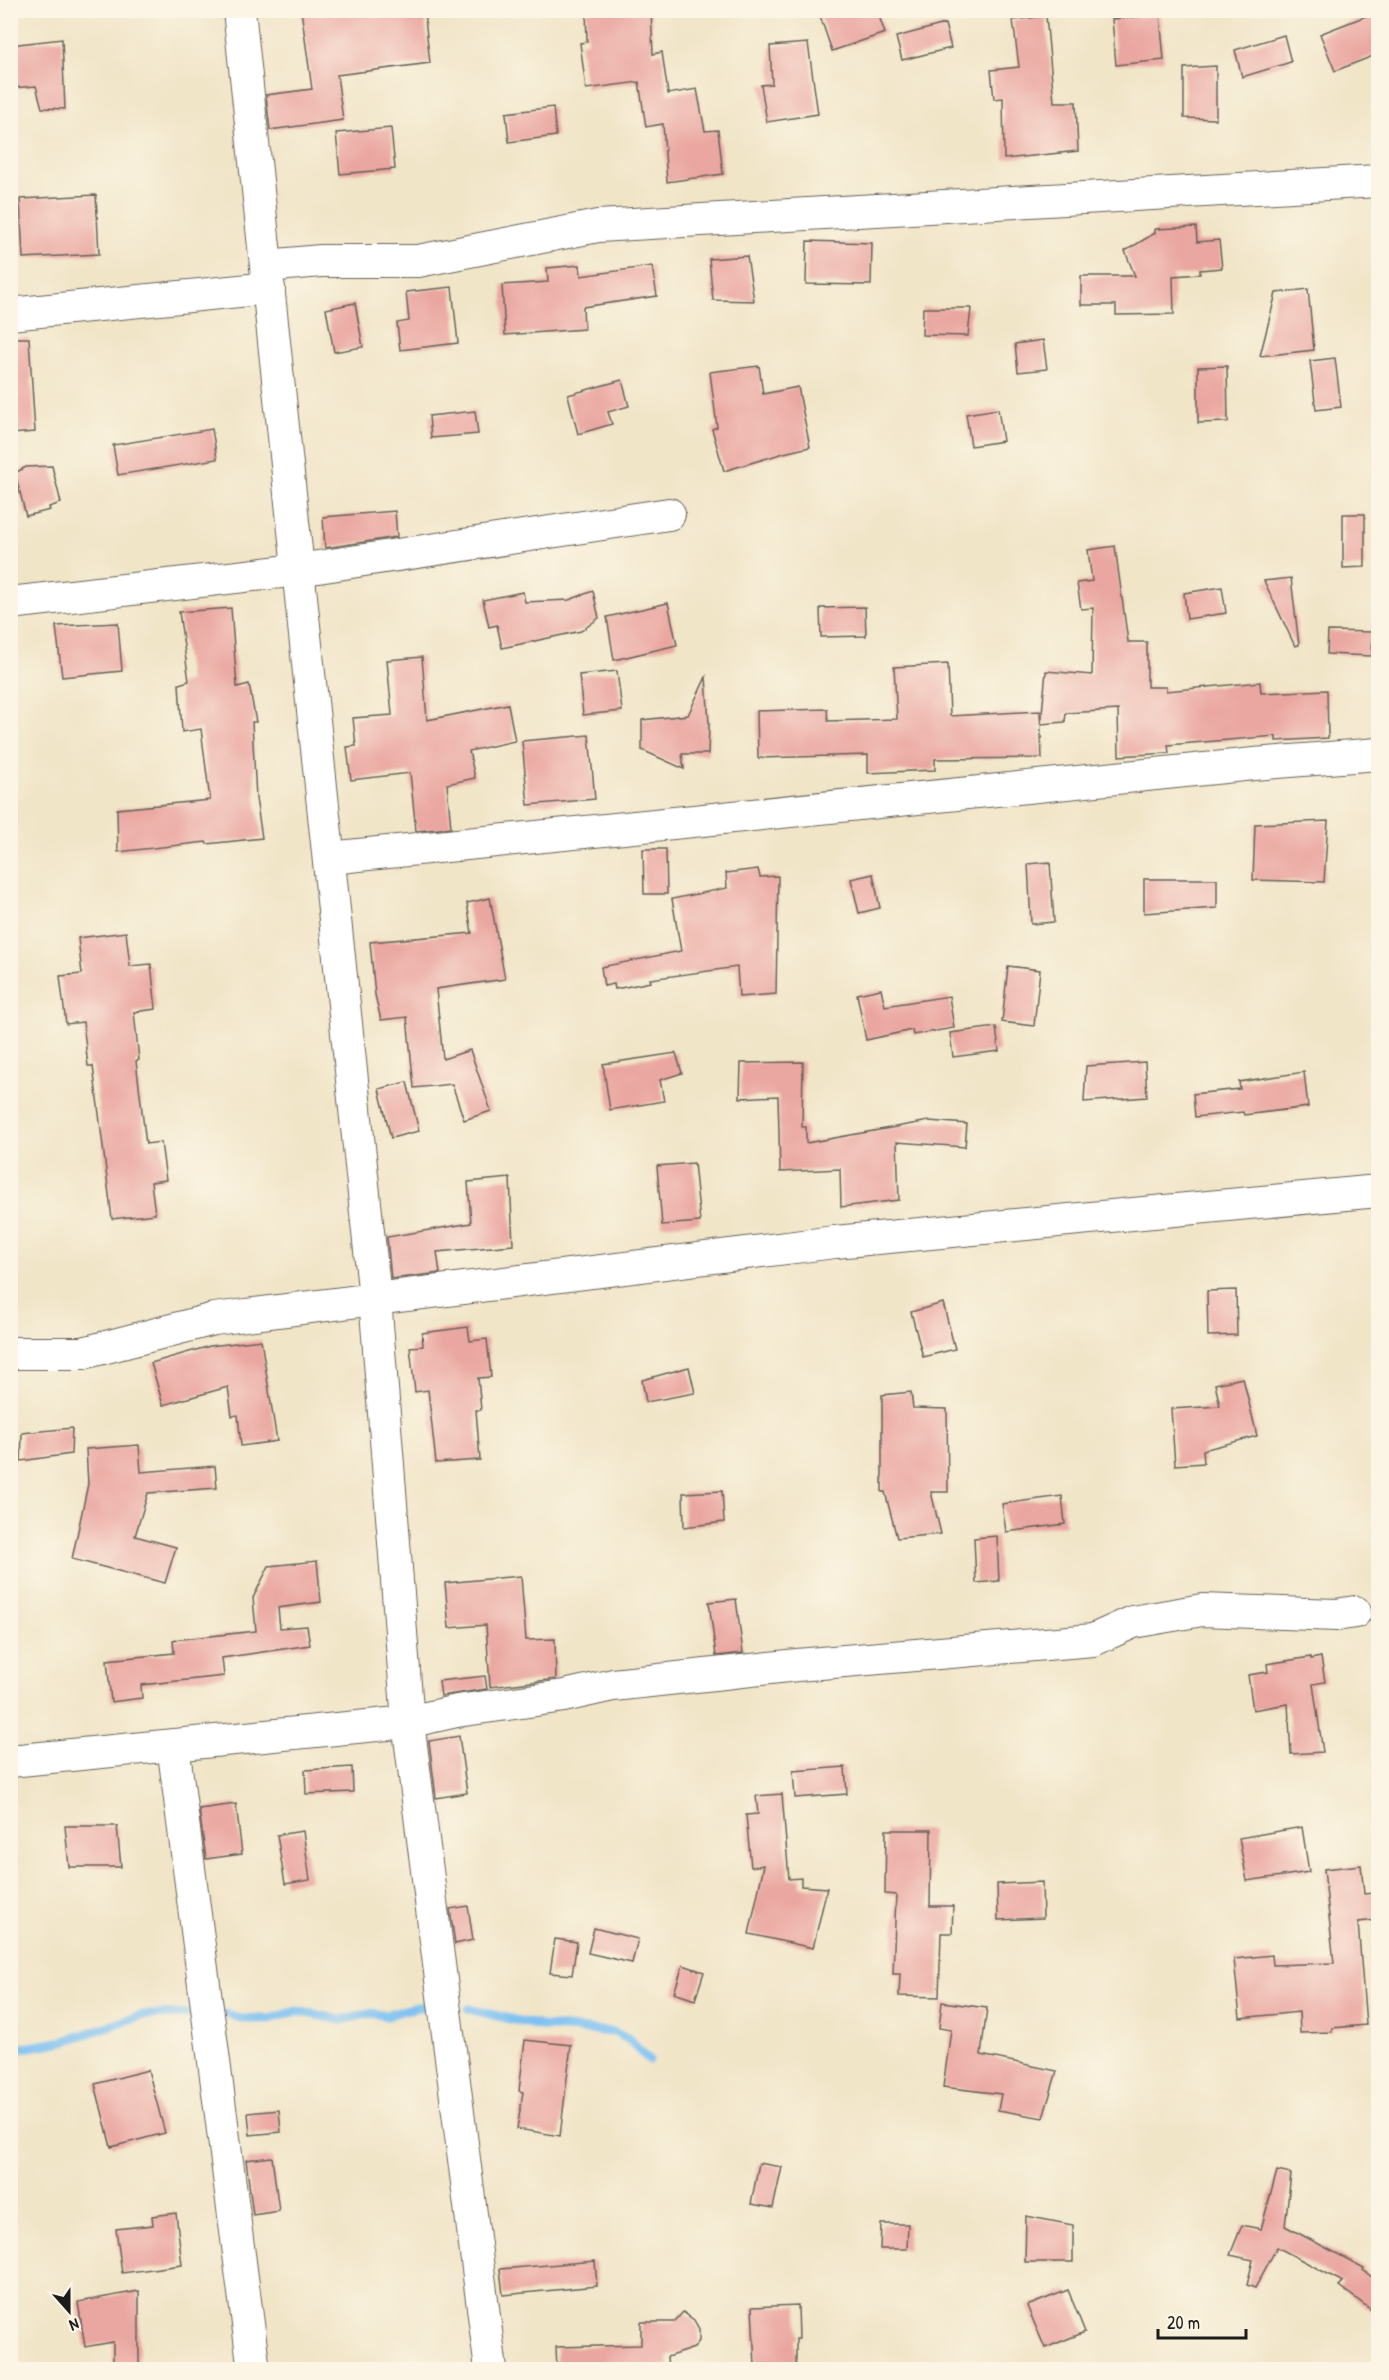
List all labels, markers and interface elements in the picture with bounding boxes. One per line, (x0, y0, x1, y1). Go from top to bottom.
north arrow (39, 2281, 99, 2341)
scale bar (1158, 2302, 1246, 2340)
text: 20 m (1167, 2310, 1200, 2335)
text: N (66, 2313, 82, 2337)

